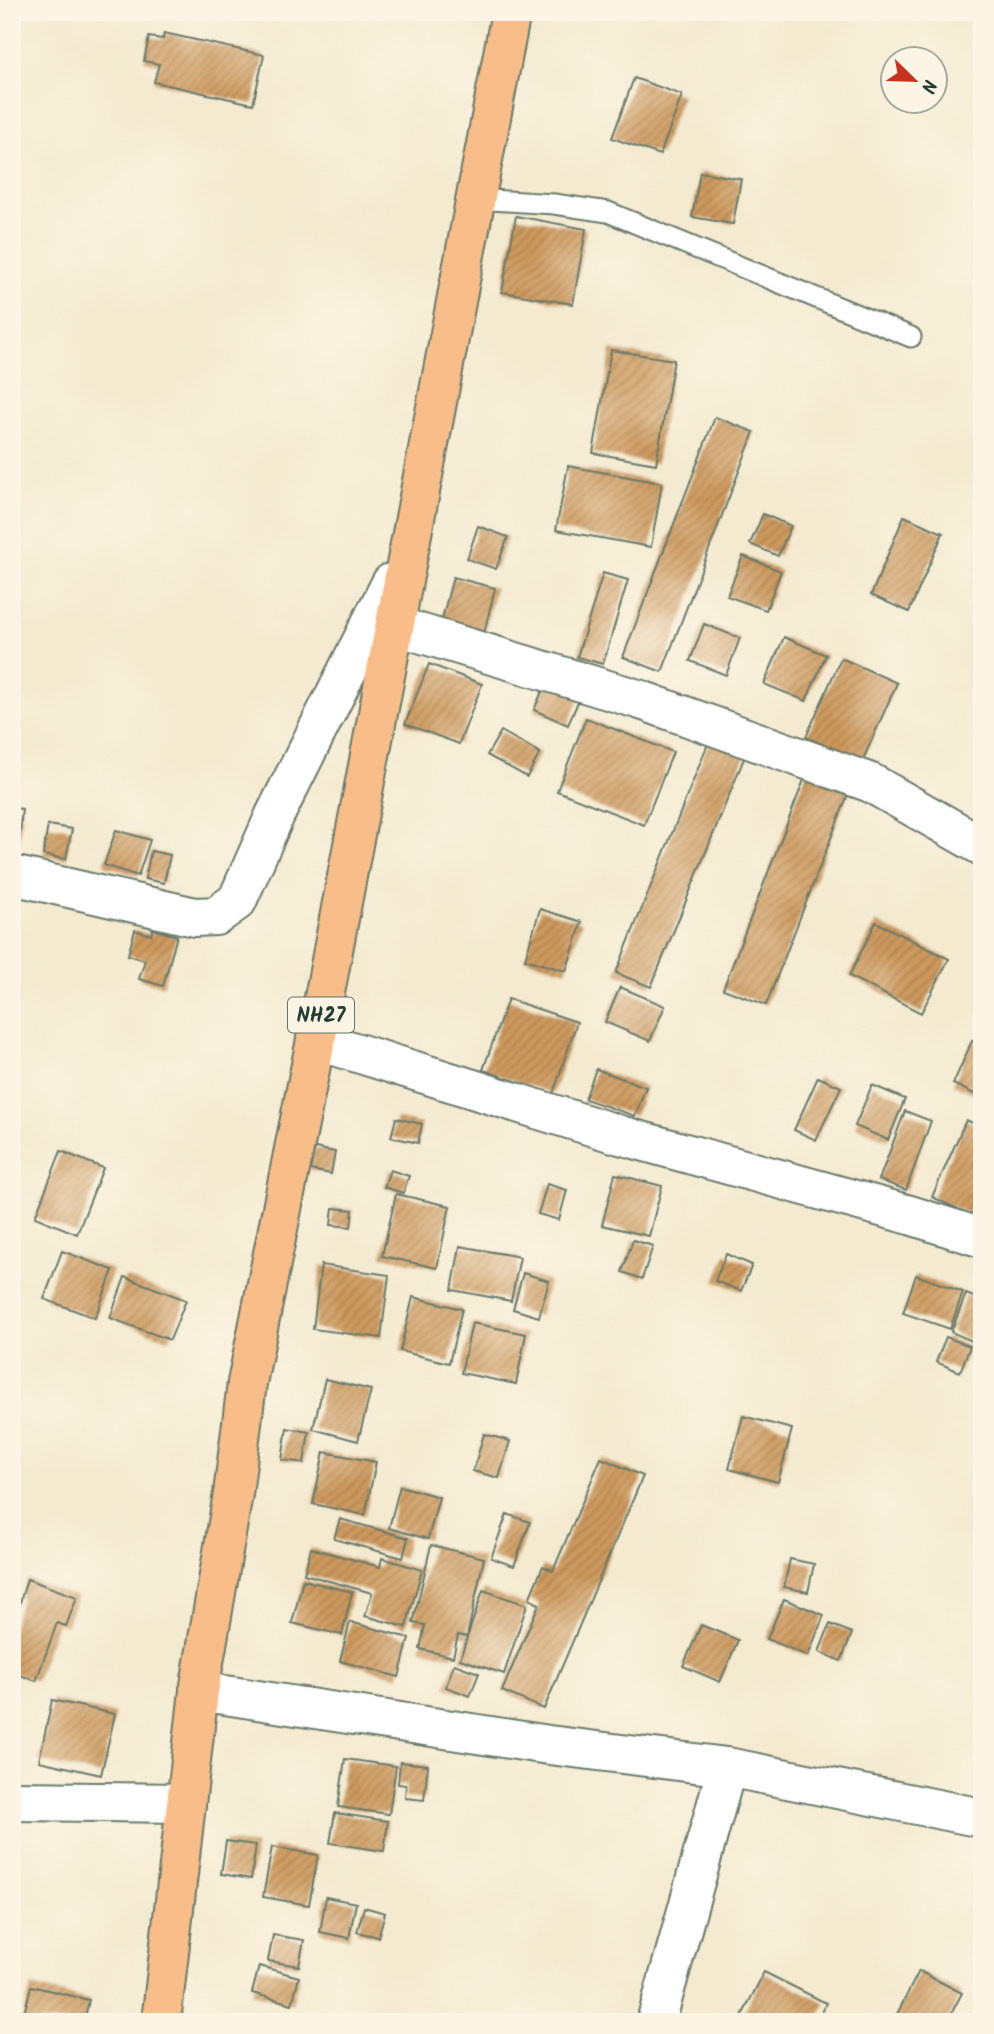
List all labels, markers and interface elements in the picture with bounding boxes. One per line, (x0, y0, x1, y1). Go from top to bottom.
north arrow (878, 46, 948, 116)
text: N (912, 74, 944, 97)
road number: NH27 (288, 998, 354, 1032)

